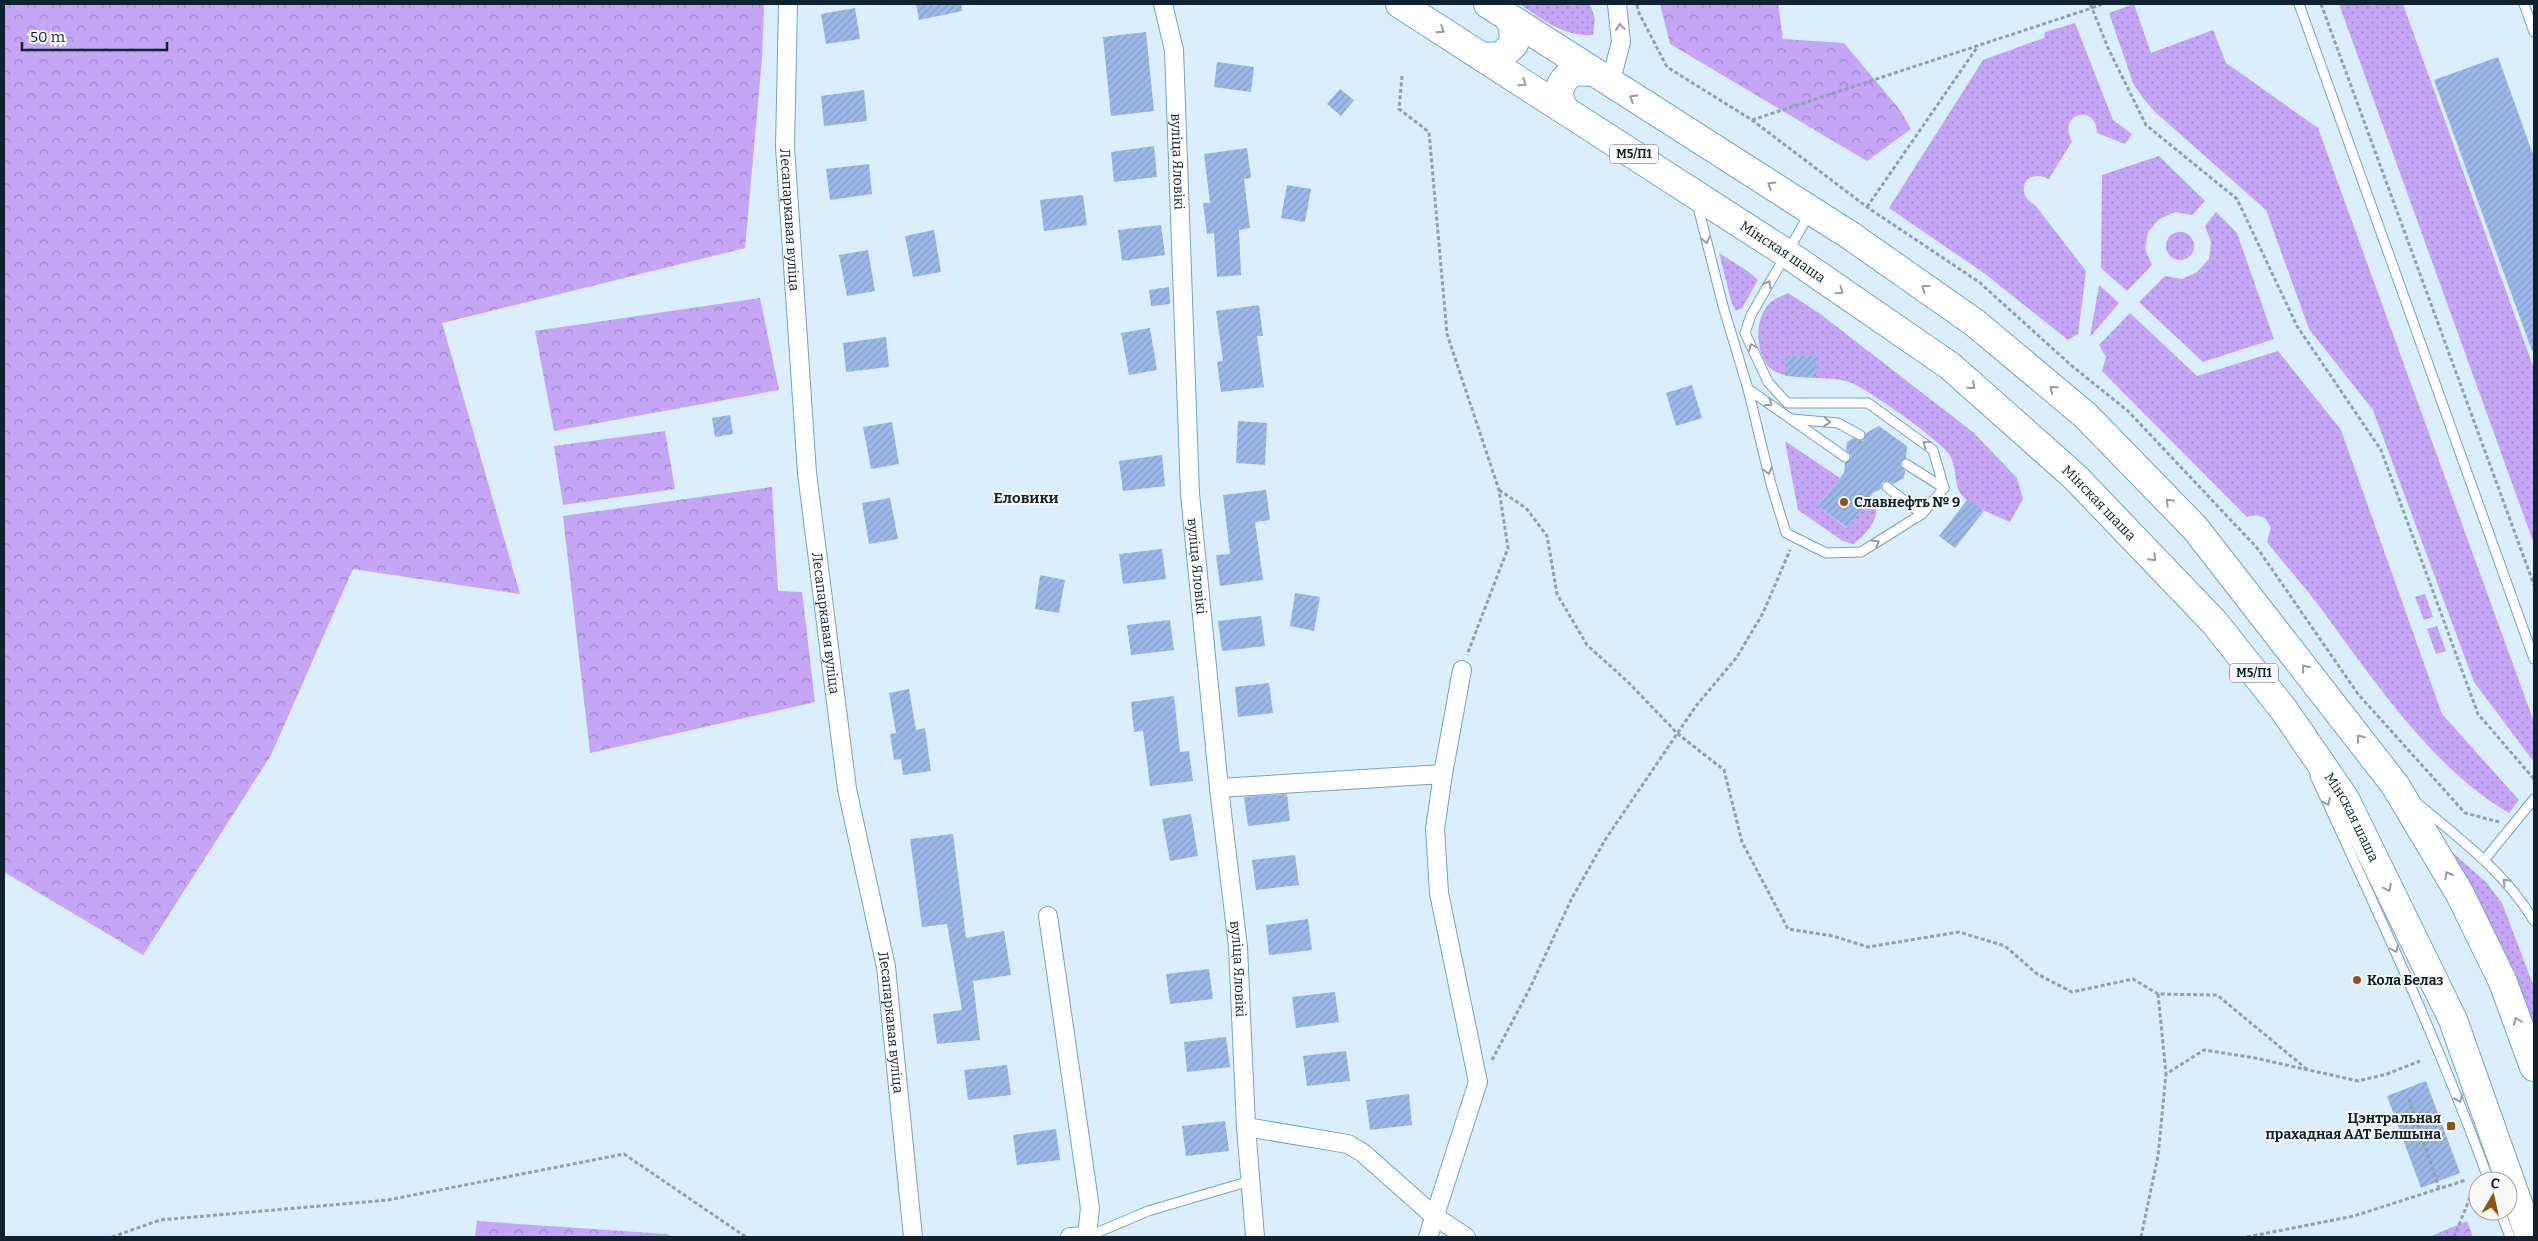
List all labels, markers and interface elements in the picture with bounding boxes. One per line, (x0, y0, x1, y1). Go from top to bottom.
scale bar (22, 20, 168, 52)
one-way arrow (1615, 23, 1626, 31)
one-way arrow (1435, 24, 1445, 33)
text: 50 m (30, 28, 66, 46)
one-way arrow (1517, 77, 1527, 86)
one-way arrow (1629, 95, 1638, 105)
street label: вуліца Яловікі (1167, 113, 1188, 210)
road number: М5/П1 (1610, 144, 1658, 164)
street label: Лесапаркавая вуліца (776, 148, 803, 292)
one-way arrow (1767, 181, 1776, 191)
street label: Мінская шаша (1737, 218, 1829, 287)
one-way arrow (1700, 236, 1711, 245)
one-way arrow (1762, 280, 1772, 289)
one-way arrow (1835, 285, 1844, 294)
one-way arrow (1922, 285, 1931, 294)
one-way arrow (1748, 344, 1758, 353)
one-way arrow (1966, 380, 1975, 389)
one-way arrow (2050, 386, 2059, 394)
one-way arrow (1763, 397, 1773, 406)
one-way arrow (1824, 416, 1832, 427)
one-way arrow (1922, 441, 1931, 450)
street label: Мінская шаша (2058, 462, 2140, 545)
one-way arrow (1762, 466, 1773, 475)
district label: Еловики (993, 489, 1059, 507)
place label: Славнефть № 9 (1854, 494, 1960, 511)
marker: Славнефть № 9 (1838, 496, 1850, 508)
one-way arrow (2166, 498, 2175, 507)
street label: вуліца Яловікі (1183, 517, 1210, 615)
one-way arrow (1870, 539, 1879, 549)
street label: Лесапаркавая вуліца (808, 551, 843, 695)
one-way arrow (2147, 552, 2156, 561)
road number: М5/П1 (2230, 664, 2278, 682)
one-way arrow (2303, 665, 2311, 674)
one-way arrow (2357, 734, 2366, 744)
street label: Мінская шаша (2320, 769, 2382, 865)
one-way arrow (2321, 797, 2331, 806)
one-way arrow (2445, 871, 2455, 880)
one-way arrow (2503, 878, 2512, 887)
one-way arrow (2382, 883, 2392, 892)
street label: вуліца Яловікі (1226, 920, 1249, 1017)
one-way arrow (2389, 944, 2400, 953)
street label: Лесапаркавая вуліца (874, 950, 907, 1095)
place label: Кола Белаз (2367, 972, 2443, 989)
marker: Кола Белаз (2351, 974, 2363, 986)
one-way arrow (2513, 1018, 2523, 1026)
one-way arrow (2452, 1094, 2463, 1103)
place label: Цэнтральная прахадная ААТ Белшына (2266, 1110, 2441, 1143)
marker: Цэнтральная прахадная ААТ Белшына (2445, 1120, 2457, 1132)
north arrow (2468, 1171, 2518, 1221)
text: С (2489, 1175, 2501, 1193)

